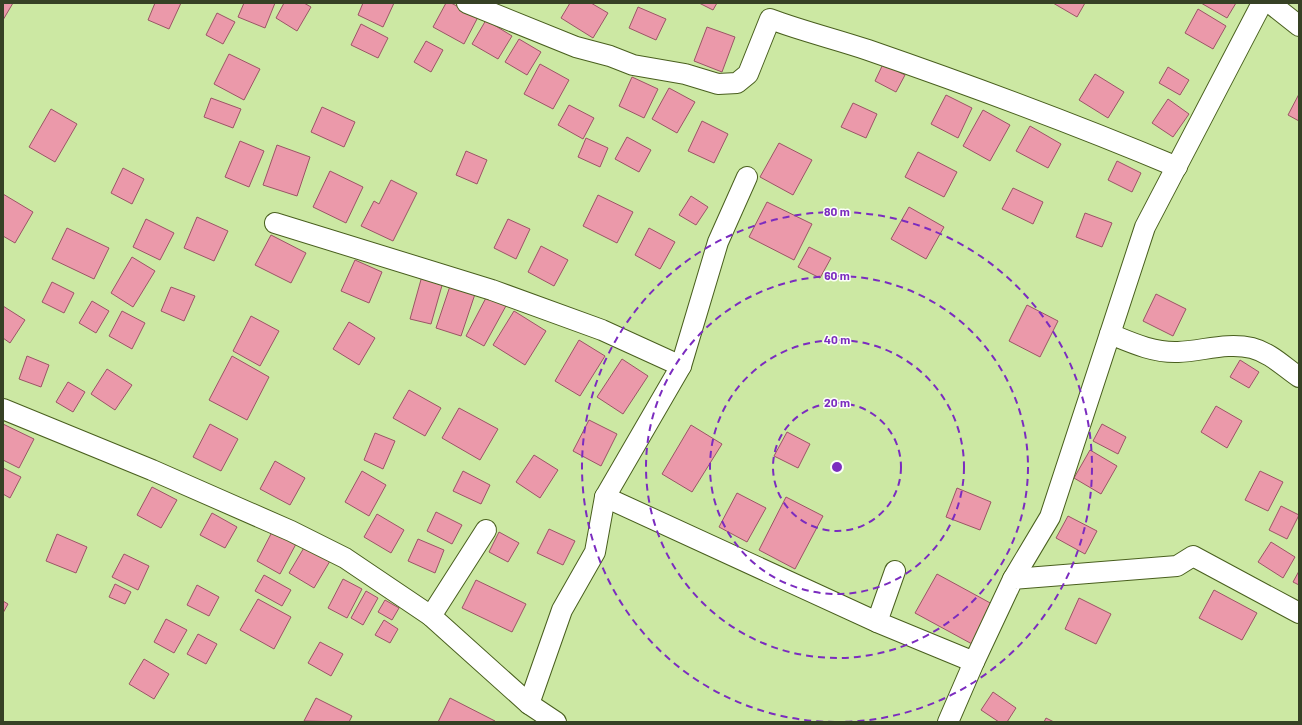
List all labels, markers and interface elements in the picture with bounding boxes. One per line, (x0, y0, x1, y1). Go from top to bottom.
text: 80 m (824, 204, 850, 218)
text: 60 m (824, 268, 850, 282)
text: 40 m (824, 332, 850, 346)
text: 20 m (824, 395, 850, 409)
centre of rings (830, 460, 844, 474)

